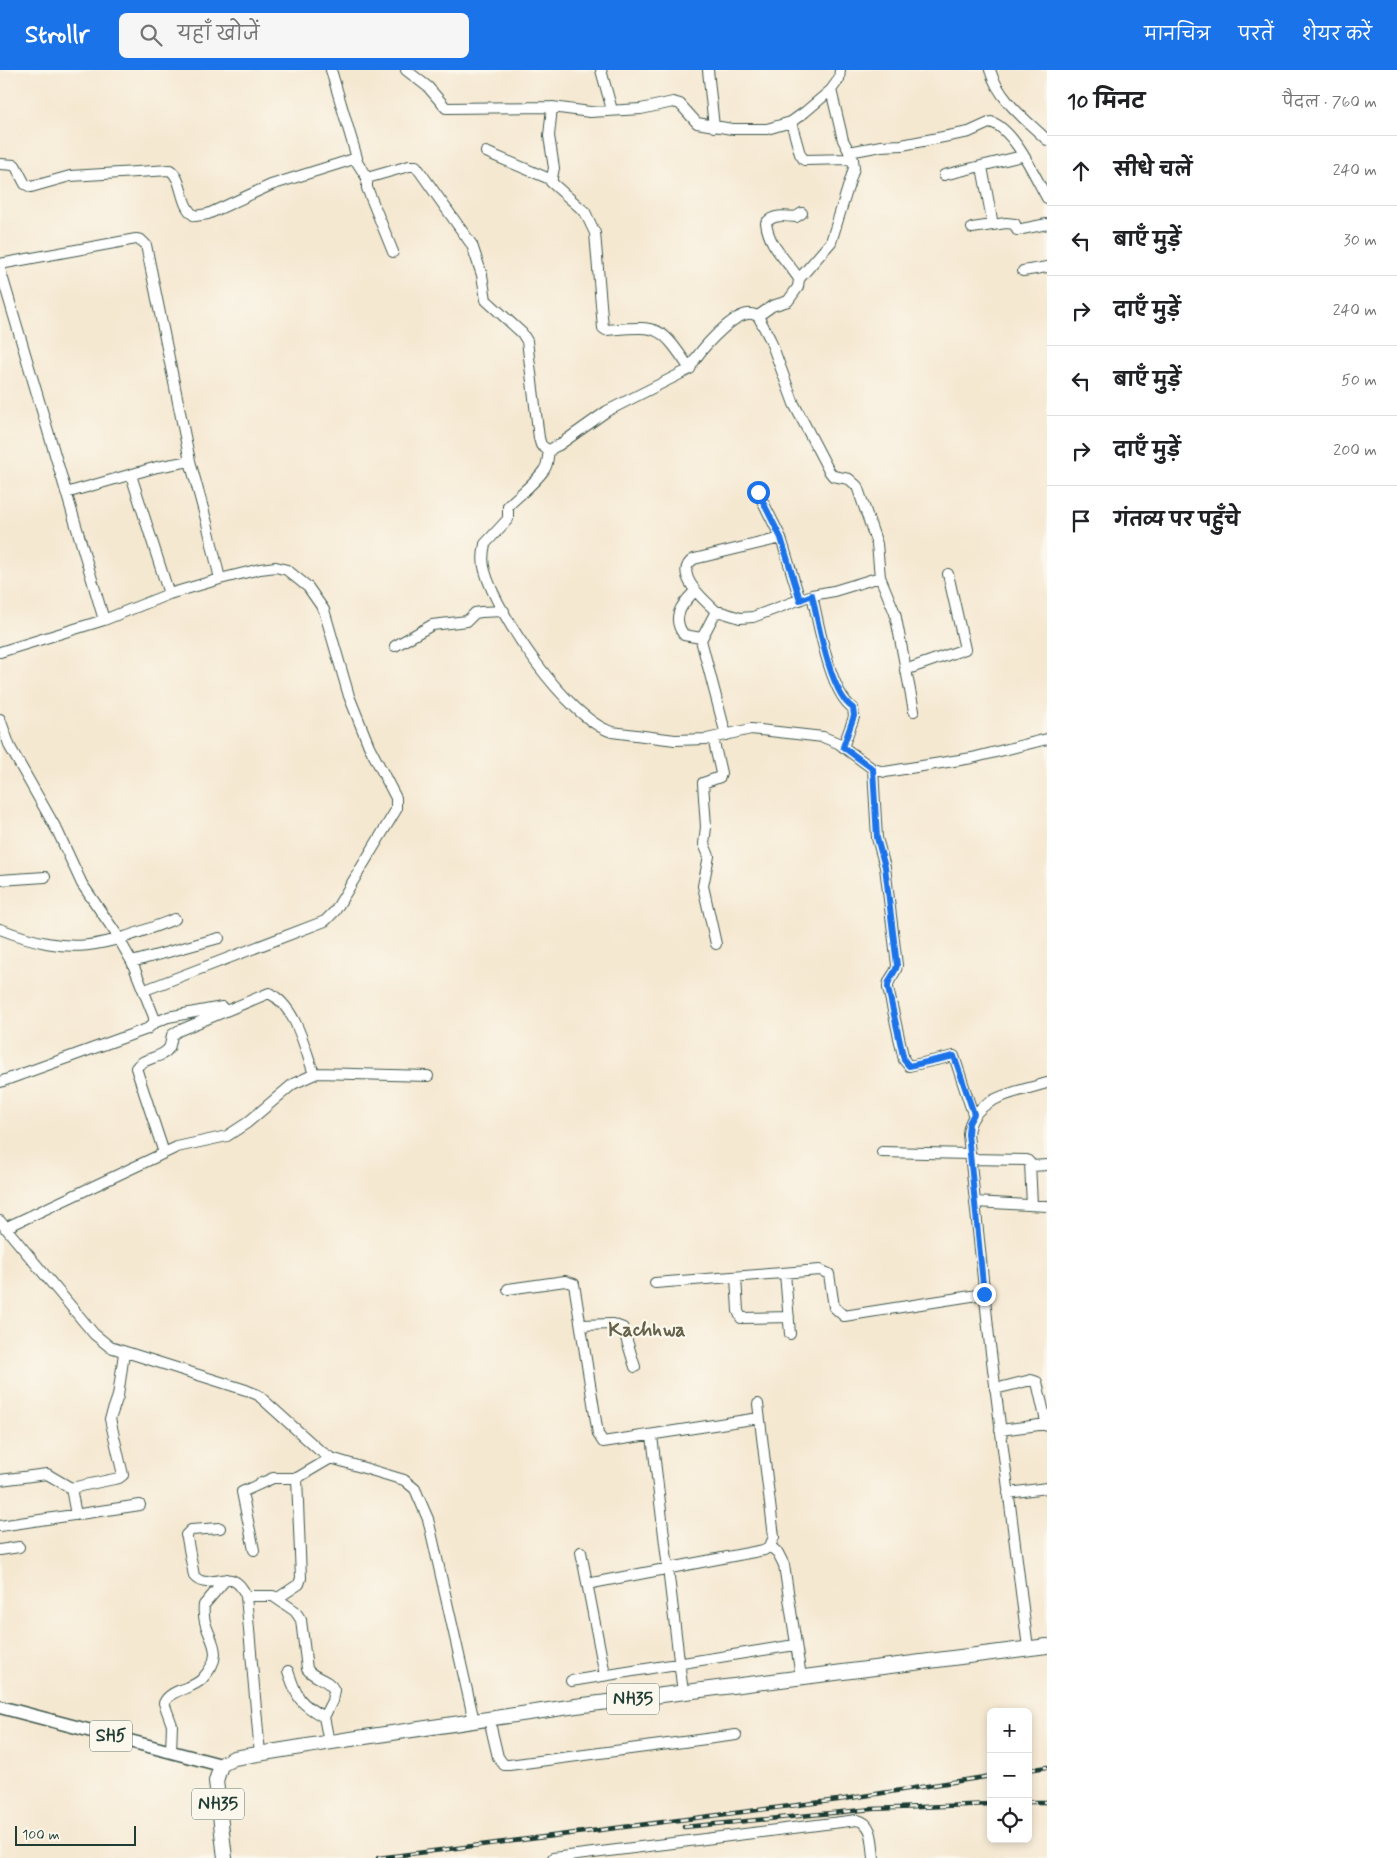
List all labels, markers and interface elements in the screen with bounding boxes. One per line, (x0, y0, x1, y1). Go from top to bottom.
search box (119, 13, 469, 58)
text: Strollr (25, 20, 89, 51)
icon: search (137, 21, 165, 49)
text: यहाँ खोजें (177, 22, 259, 47)
text: मानचित्र (1144, 23, 1210, 47)
text: परतें (1238, 23, 1274, 47)
text: शेयर करें (1302, 23, 1372, 47)
text: 10 मिनट (1067, 88, 1145, 116)
text: पैदल · 760 m (1282, 92, 1377, 113)
icon: ahead (1067, 157, 1095, 185)
text: सीधे चलें (1114, 158, 1192, 183)
text: 240 m (1333, 160, 1377, 181)
icon: left (1067, 227, 1095, 255)
text: बाएँ मुड़ें (1114, 228, 1181, 253)
text: 30 m (1344, 230, 1377, 251)
icon: right (1067, 297, 1095, 325)
text: दाएँ मुड़ें (1114, 298, 1180, 323)
text: 240 m (1333, 300, 1377, 321)
icon: left (1067, 367, 1095, 395)
text: बाएँ मुड़ें (1114, 368, 1181, 393)
text: 50 m (1341, 370, 1377, 391)
icon: right (1067, 437, 1095, 465)
text: दाएँ मुड़ें (1114, 438, 1180, 463)
text: 200 m (1333, 440, 1377, 461)
route start (747, 481, 770, 504)
icon: arrive (1067, 507, 1095, 535)
text: गंतव्य पर पहुँचे (1114, 508, 1240, 533)
route end (973, 1283, 996, 1306)
district label: Kachhwa (608, 1317, 686, 1344)
road number: NH35 (607, 1684, 659, 1715)
map controls (987, 1708, 1032, 1843)
button: + (987, 1708, 1032, 1753)
road number: SH5 (90, 1720, 132, 1752)
button: − (987, 1753, 1032, 1798)
road number: NH35 (192, 1788, 244, 1820)
button: locate (987, 1798, 1032, 1843)
scale bar (15, 1823, 136, 1846)
text: 100 m (22, 1826, 60, 1844)

